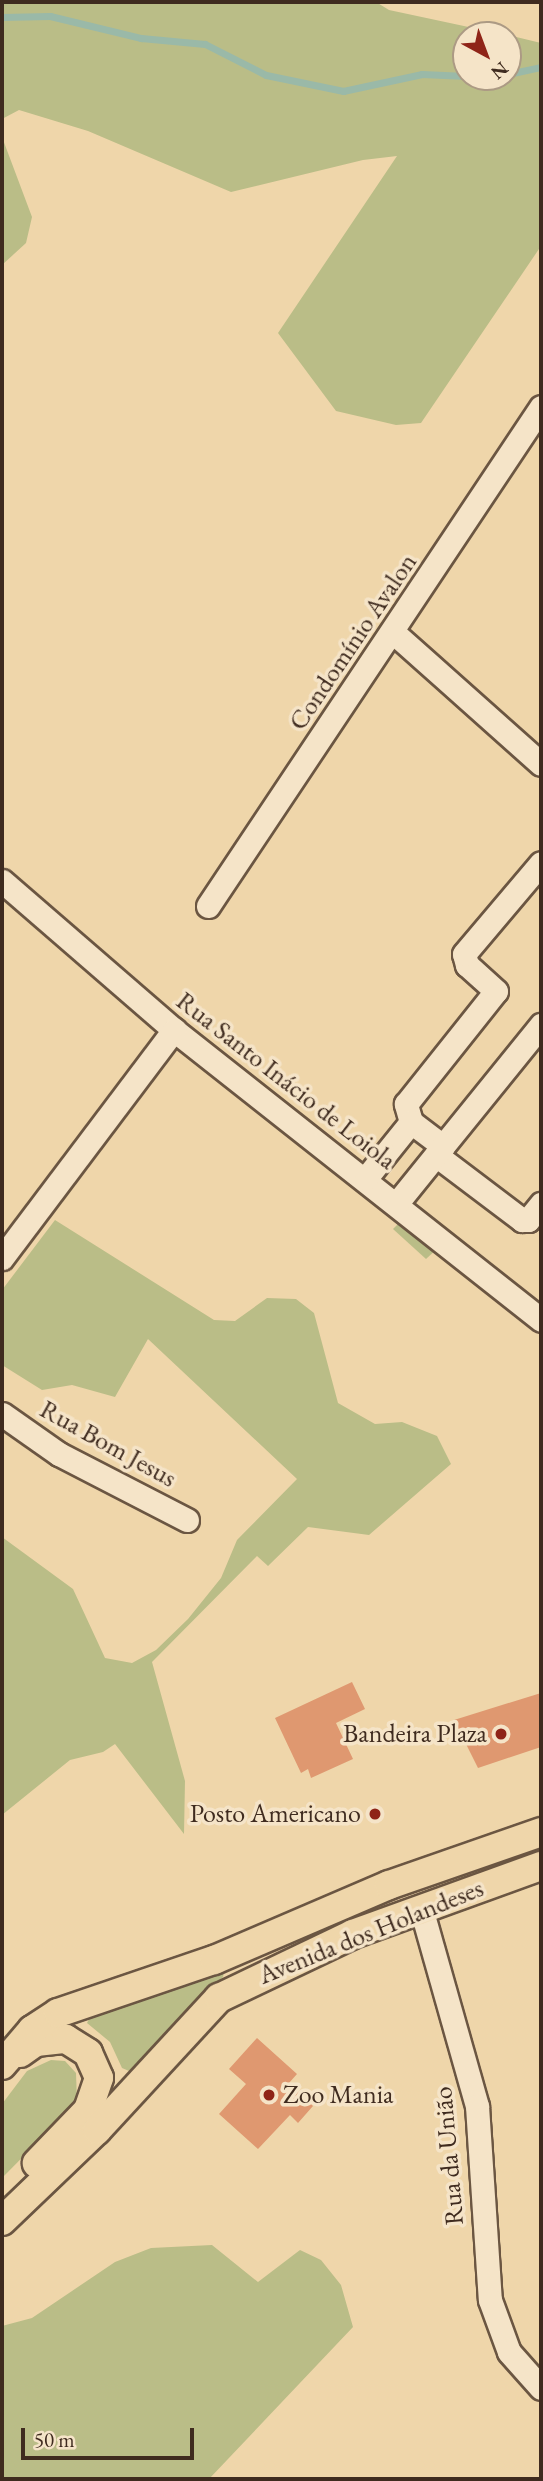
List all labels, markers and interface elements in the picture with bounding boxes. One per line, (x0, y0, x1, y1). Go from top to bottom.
north arrow (452, 21, 522, 91)
text: N (486, 56, 514, 85)
street label: Condomínio Avalon (282, 548, 424, 736)
street label: Rua Santo Inácio de Loiola (170, 986, 402, 1176)
street label: Rua Bom Jesus (34, 1394, 182, 1494)
place label: Bandeira Plaza (343, 1718, 487, 1750)
marker: Bandeira Plaza (493, 1726, 509, 1742)
place label: Posto Americano (190, 1798, 361, 1830)
marker: Posto Americano (367, 1806, 383, 1822)
street label: Avenida dos Holandeses (254, 1873, 488, 1991)
place label: Zoo Mania (283, 2079, 393, 2111)
street label: Rua da União (427, 2085, 471, 2227)
marker: Zoo Mania (261, 2087, 277, 2103)
scale bar (24, 2414, 198, 2458)
text: 50 m (34, 2426, 75, 2453)

